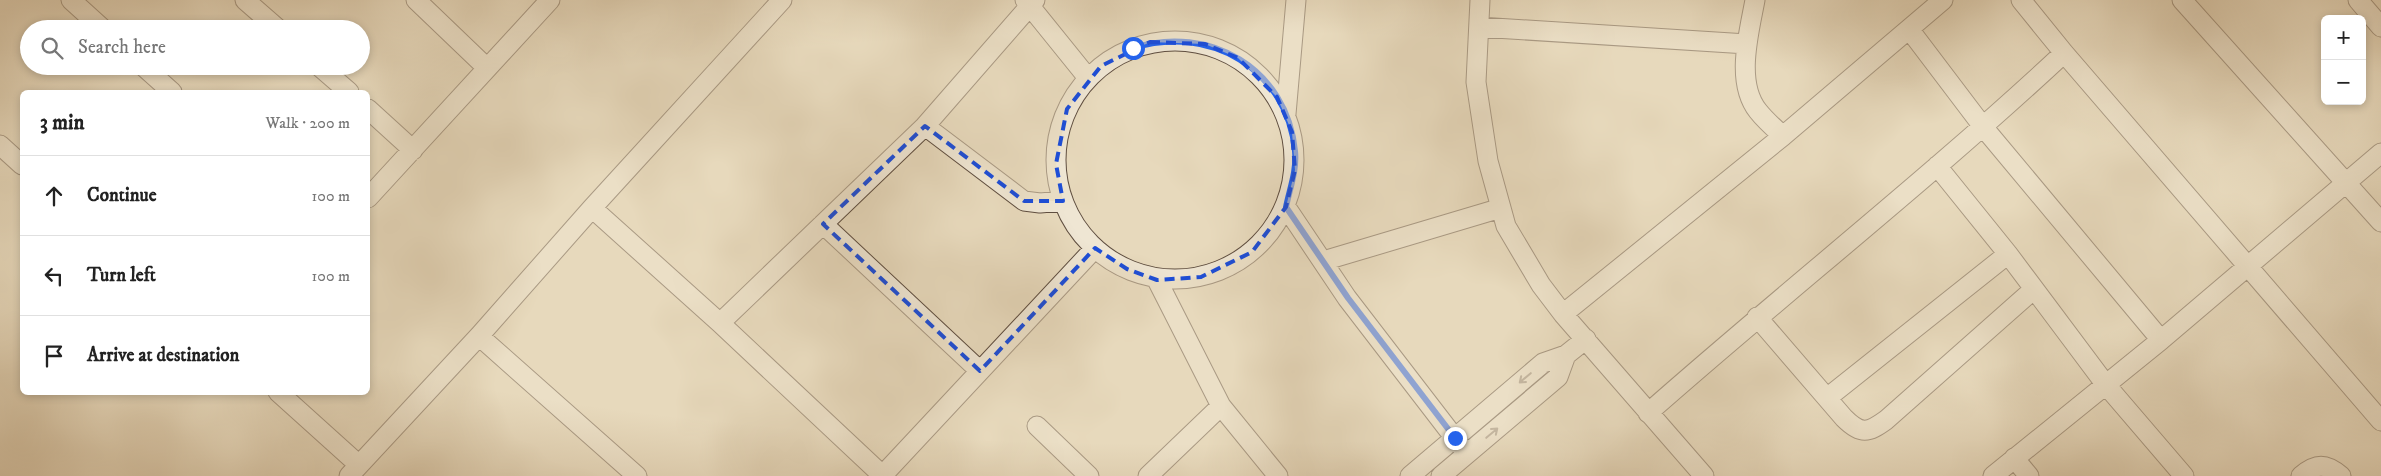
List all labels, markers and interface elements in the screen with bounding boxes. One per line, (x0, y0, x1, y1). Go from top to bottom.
map controls (2321, 15, 2366, 105)
button: + (2321, 15, 2366, 60)
search box (20, 20, 370, 75)
icon: search (38, 34, 66, 62)
text: Search here (78, 36, 166, 59)
route start (1122, 37, 1145, 60)
button: − (2321, 60, 2366, 105)
text: 3 min (40, 110, 85, 136)
text: Walk · 200 m (266, 113, 350, 133)
icon: ahead (40, 182, 68, 210)
text: Continue (87, 184, 157, 207)
text: 100 m (312, 186, 350, 206)
icon: left (40, 262, 68, 290)
text: Turn left (87, 264, 156, 287)
text: 100 m (312, 266, 350, 286)
icon: arrive (40, 342, 68, 370)
text: Arrive at destination (87, 344, 239, 367)
one-way arrow (1518, 373, 1531, 384)
route end (1444, 427, 1467, 450)
one-way arrow (1485, 428, 1498, 439)

